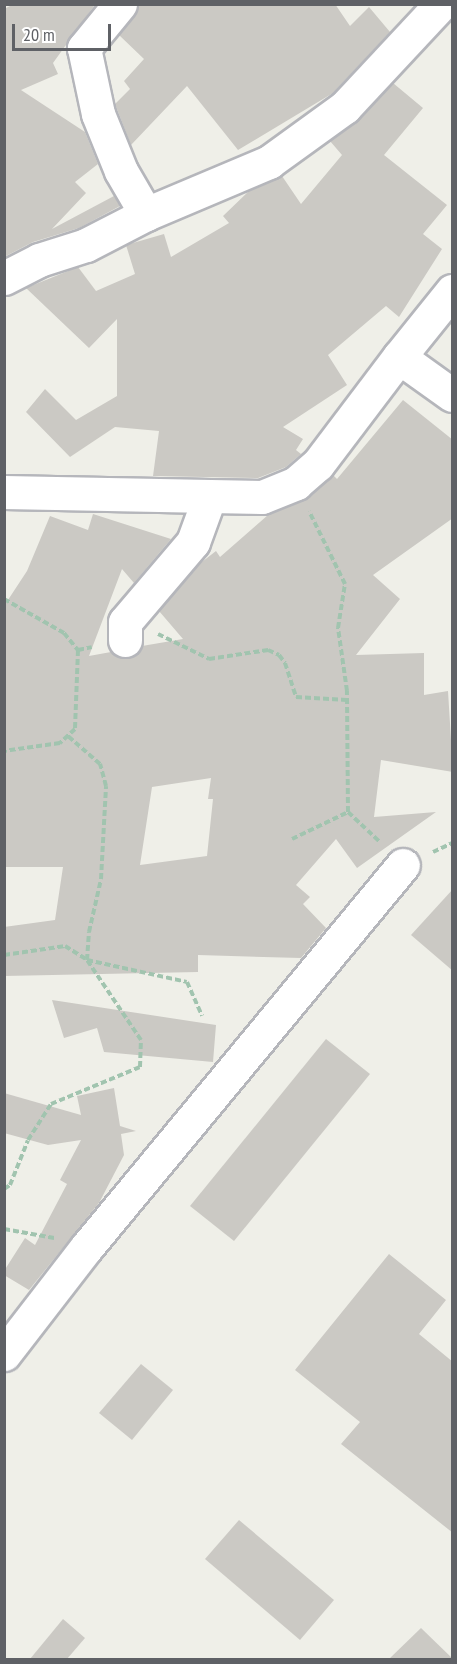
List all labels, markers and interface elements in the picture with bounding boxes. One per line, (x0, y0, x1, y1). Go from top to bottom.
scale bar (15, 12, 114, 50)
text: 20 m (23, 23, 55, 46)

